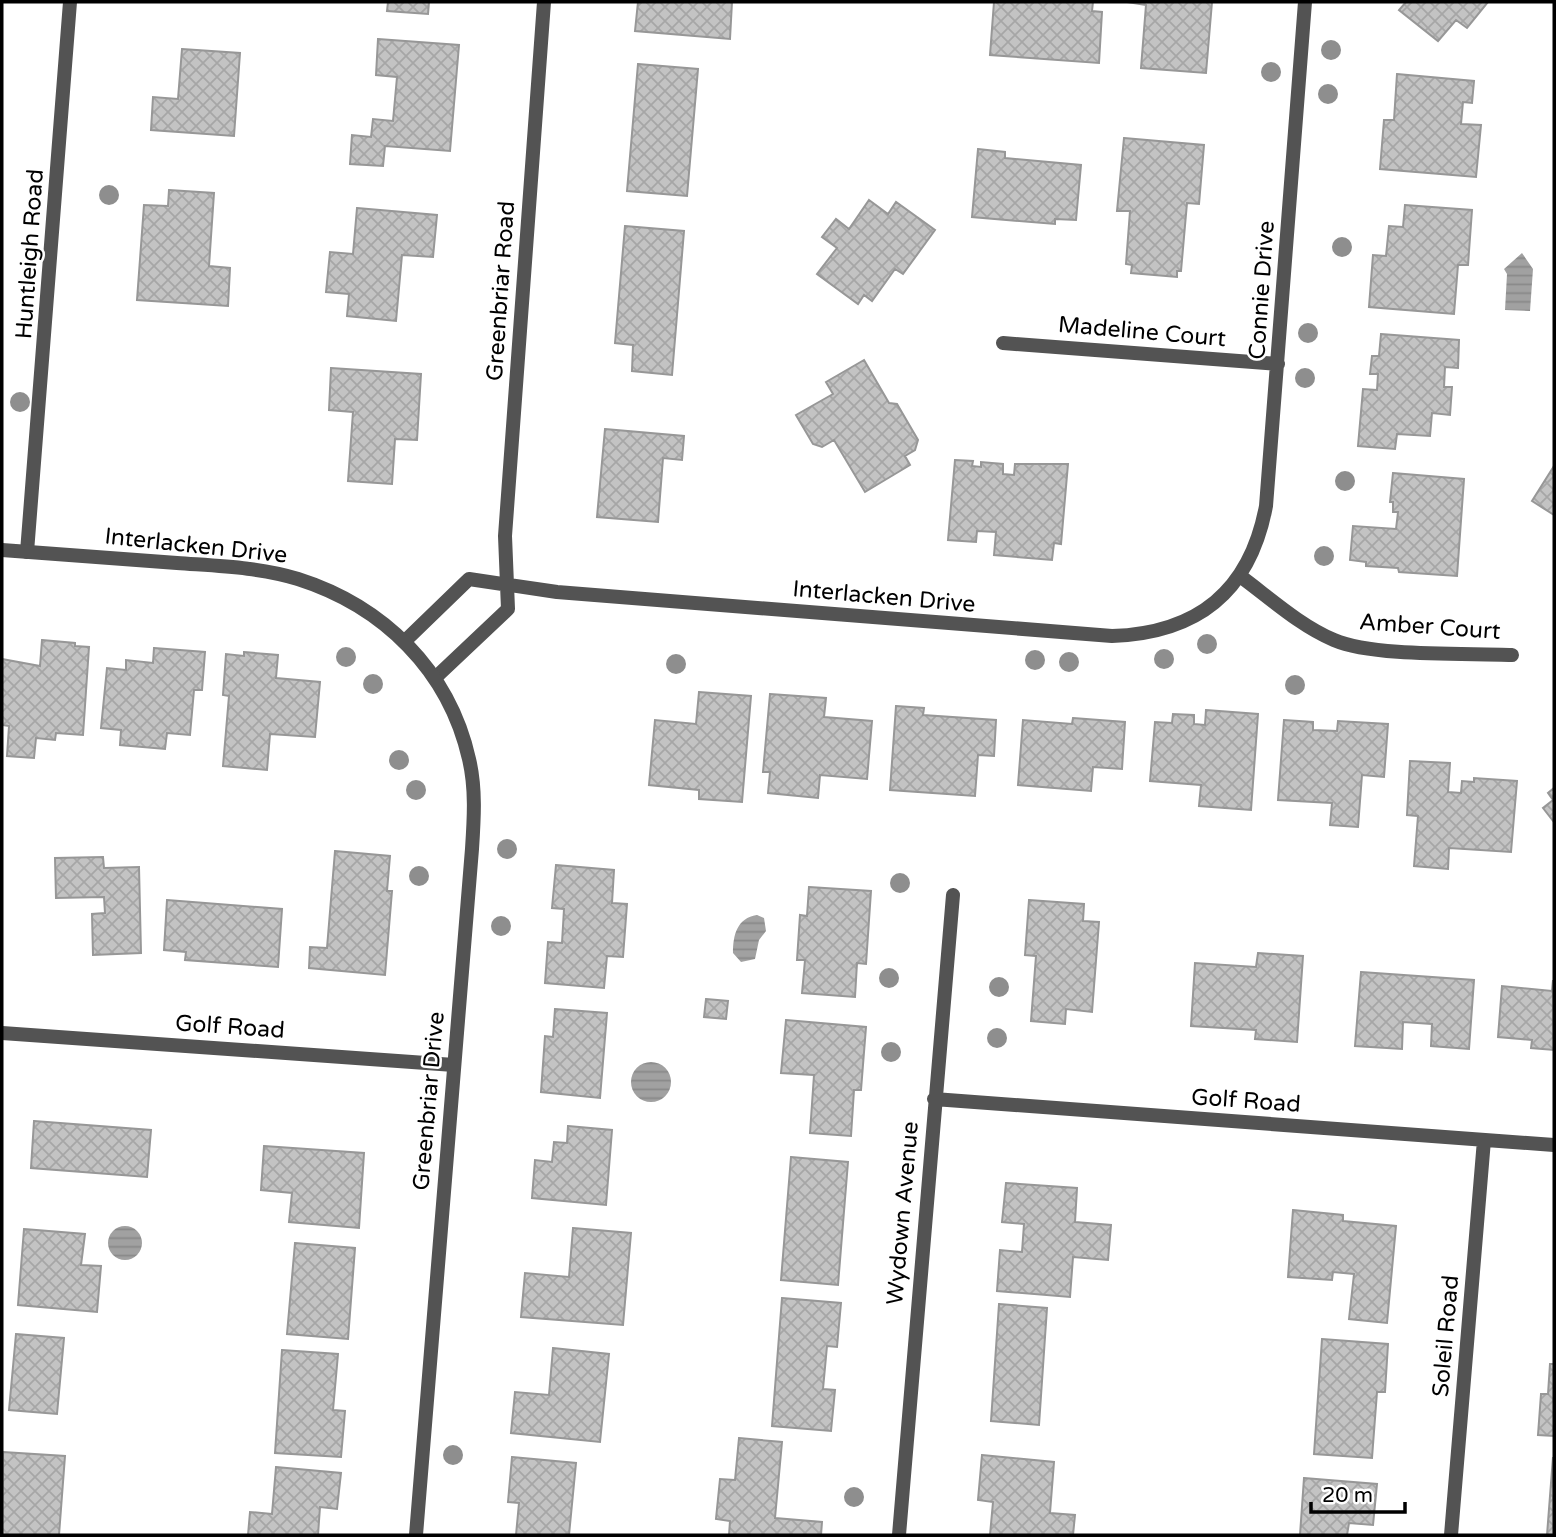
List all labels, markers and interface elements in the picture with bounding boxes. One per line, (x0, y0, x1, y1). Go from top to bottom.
street label: Huntleigh Road (10, 168, 50, 340)
street label: Greenbriar Road (481, 200, 521, 382)
street label: Connie Drive (1243, 220, 1281, 360)
street label: Madeline Court (1057, 311, 1227, 353)
street label: Interlacken Drive (103, 522, 289, 570)
street label: Interlacken Drive (791, 575, 976, 619)
street label: Amber Court (1358, 608, 1502, 646)
street label: Golf Road (174, 1009, 286, 1045)
street label: Greenbriar Drive (407, 1011, 451, 1192)
street label: Golf Road (1190, 1083, 1302, 1119)
street label: Wydown Avenue (881, 1120, 925, 1306)
street label: Soleil Road (1427, 1274, 1465, 1398)
scale bar (1311, 1470, 1406, 1514)
text: 20 m (1322, 1483, 1373, 1508)

